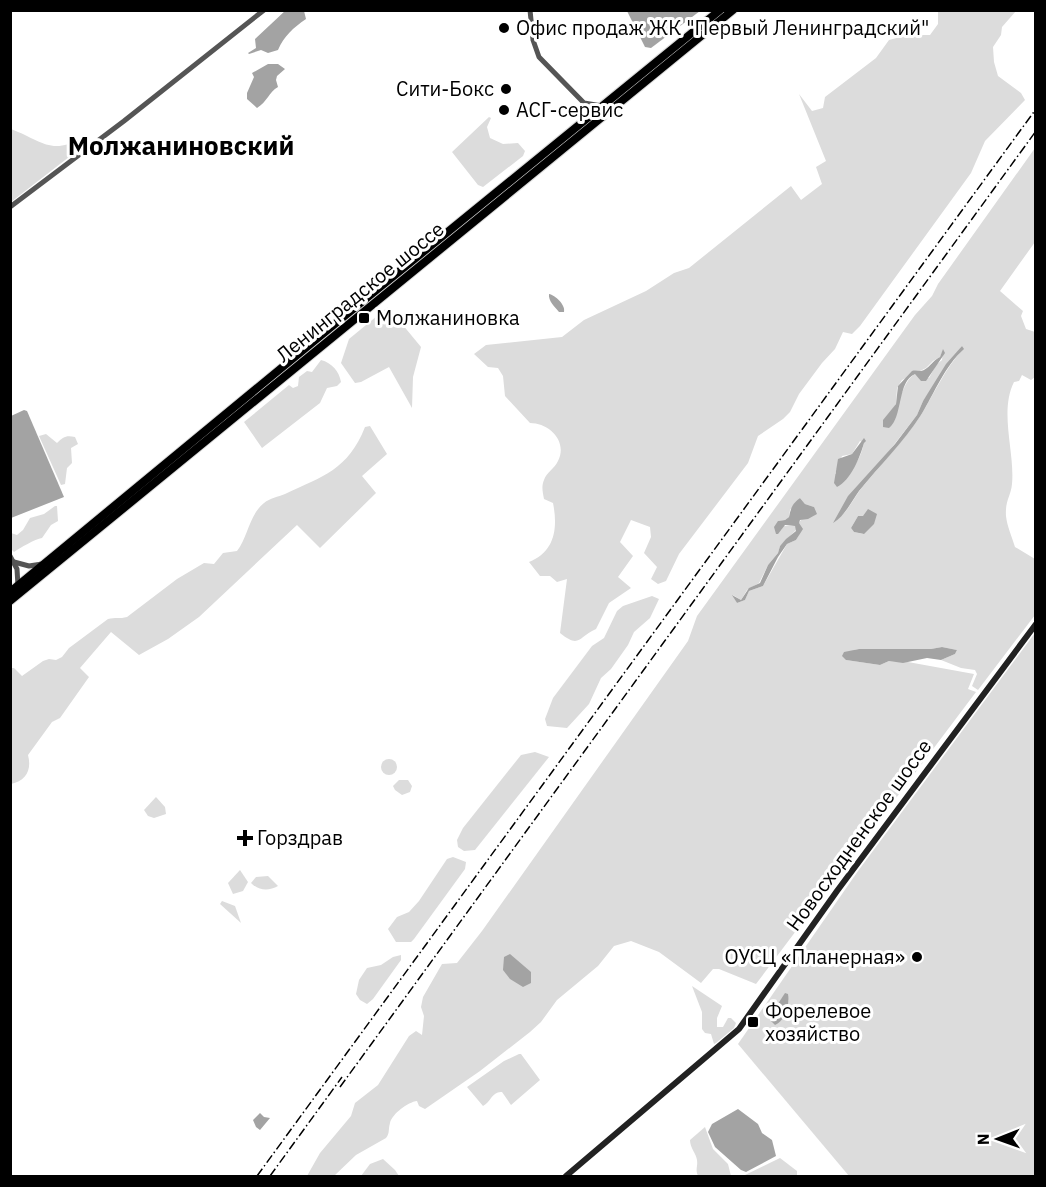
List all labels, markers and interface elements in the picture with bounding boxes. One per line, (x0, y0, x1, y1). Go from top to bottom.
place label: Офис продаж ЖК "Первый Ленинградский" (516, 14, 929, 41)
marker: Офис продаж ЖК "Первый Ленинградский" (497, 21, 511, 35)
place label: Сити-Бокс (396, 75, 494, 102)
marker: Сити-Бокс (499, 82, 513, 96)
place label: АСГ-сервис (516, 96, 623, 123)
marker: АСГ-сервис (497, 103, 511, 117)
district label: Молжаниновский (68, 128, 294, 162)
street label: Ленинградское шоссе (270, 215, 449, 368)
place label: Молжаниновка (376, 304, 520, 331)
marker: Молжаниновка (357, 311, 371, 325)
street label: Новосходненское шоссе (780, 733, 937, 936)
place label: Горздрав (257, 824, 343, 851)
marker: Горздрав (238, 831, 252, 845)
place label: ОУСЦ «Планерная» (725, 943, 905, 970)
marker: ОУСЦ «Планерная» (910, 950, 924, 964)
place label: Форелевое хозяйство (765, 997, 871, 1047)
marker: Форелевое хозяйство (746, 1015, 760, 1029)
north arrow (968, 1109, 1028, 1169)
text: N (973, 1133, 993, 1145)

